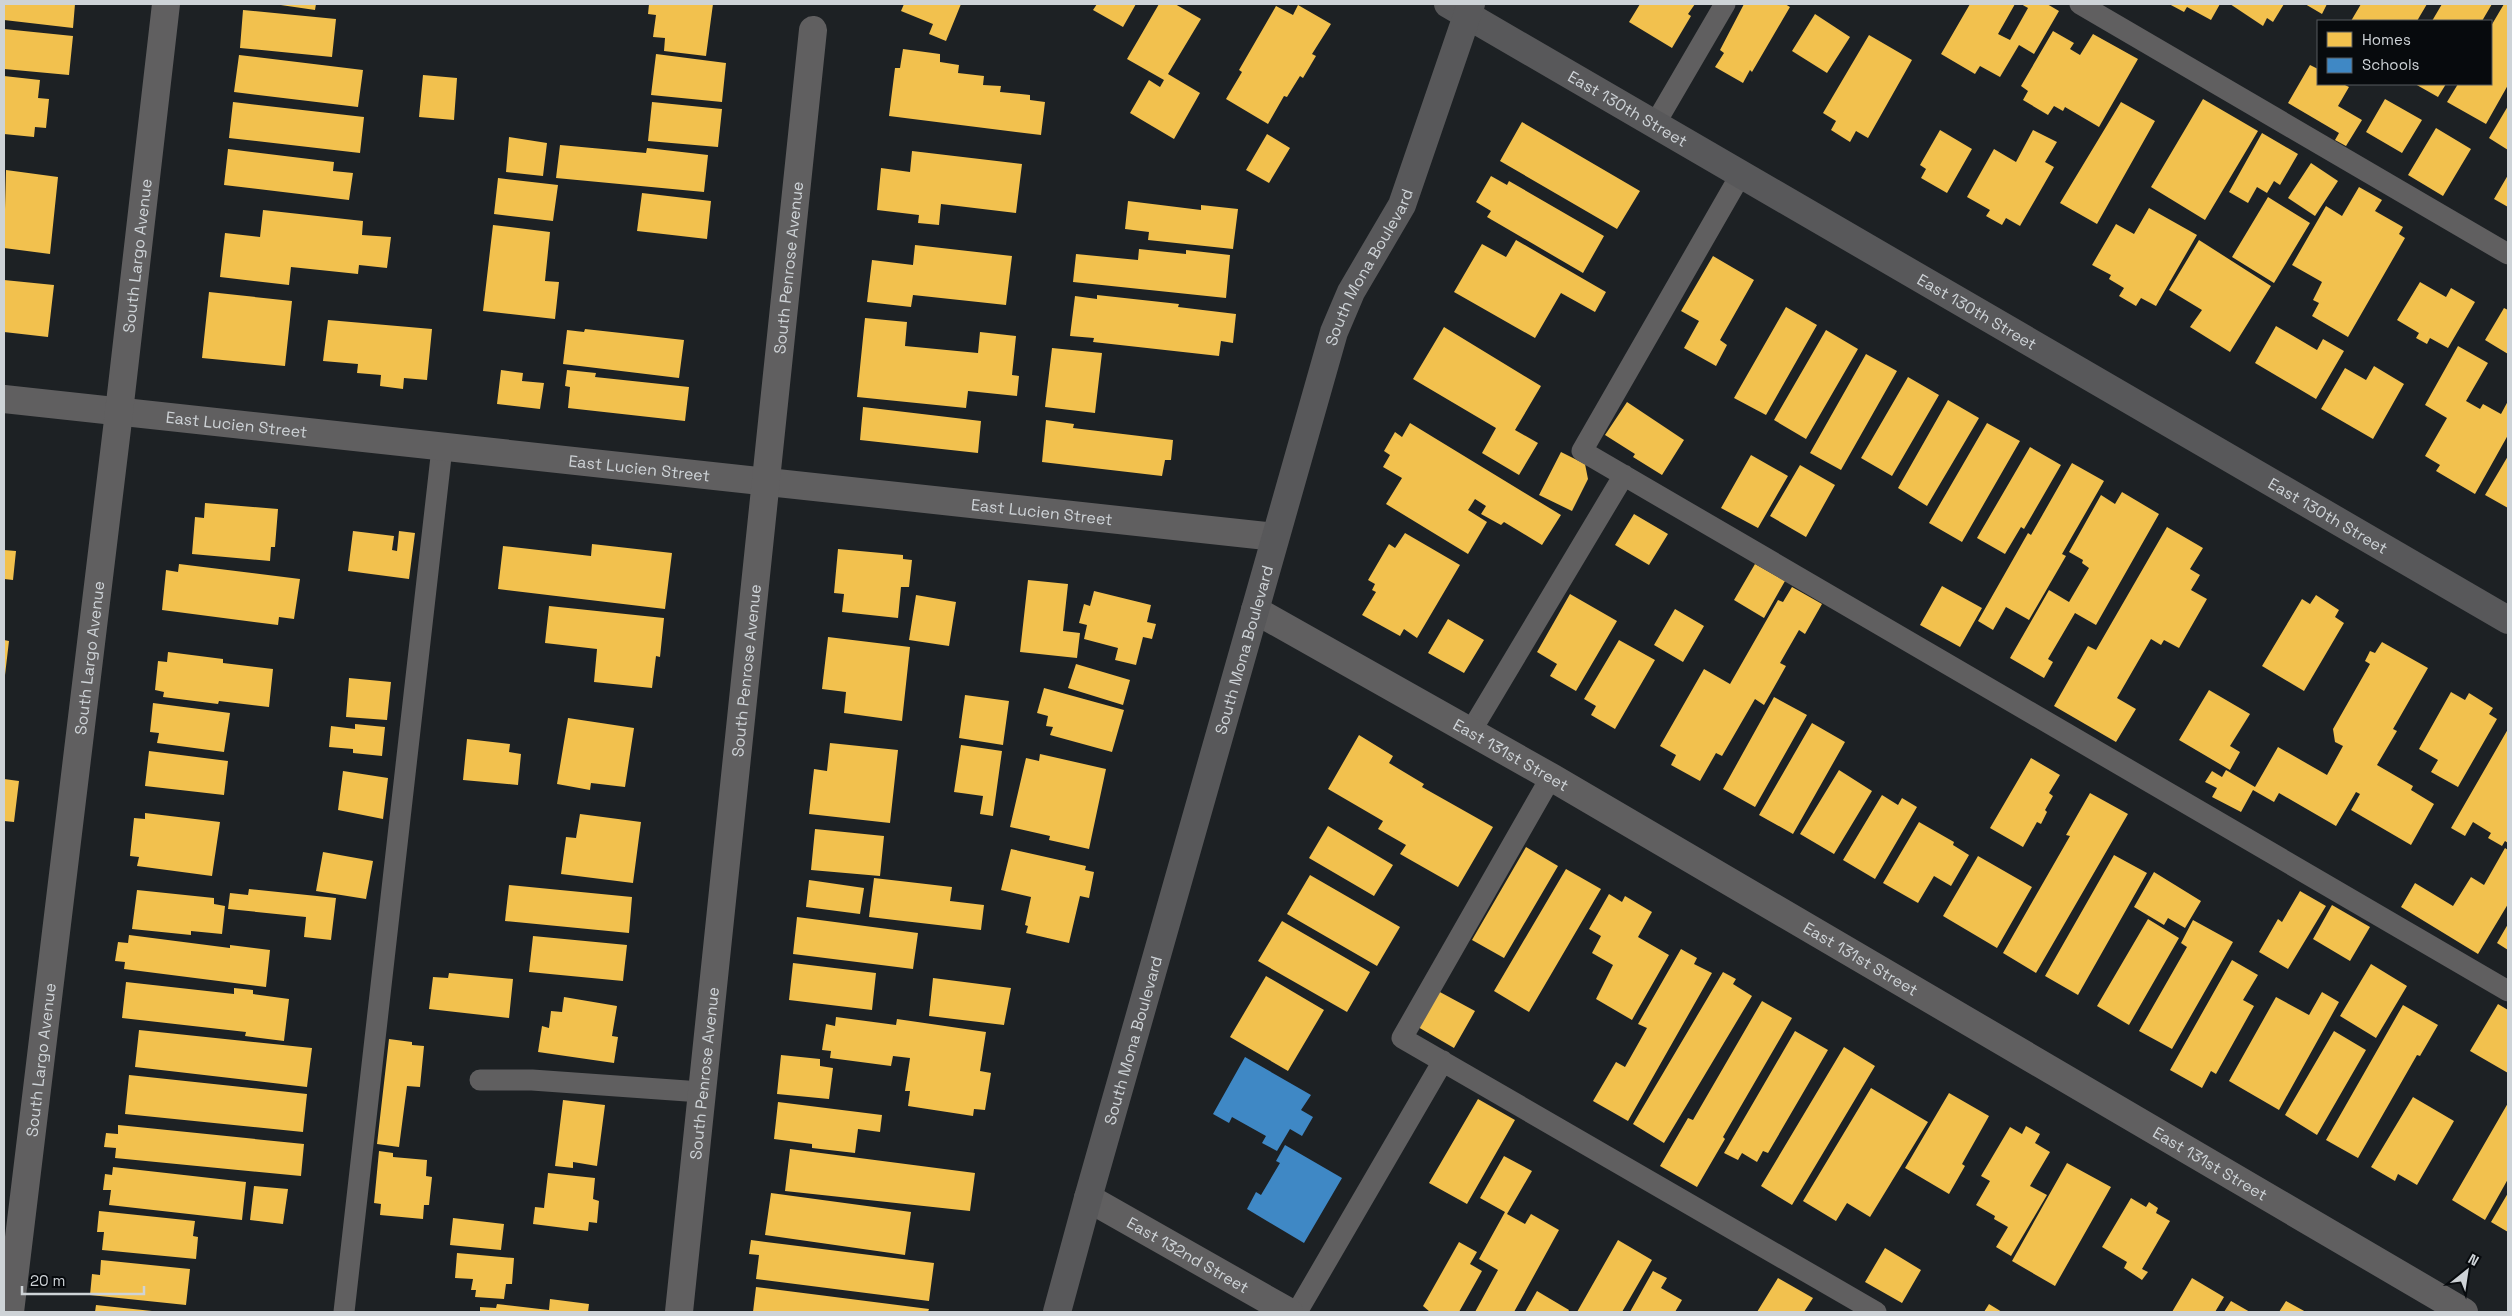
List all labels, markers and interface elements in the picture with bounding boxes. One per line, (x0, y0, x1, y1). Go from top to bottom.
legend (2317, 20, 2492, 85)
text: Homes (2362, 30, 2411, 49)
text: Schools (2362, 55, 2420, 74)
street label: East 130th Street (1564, 66, 1691, 151)
street label: South Largo Avenue (118, 177, 156, 334)
street label: South Penrose Avenue (769, 180, 808, 355)
street label: South Mona Boulevard (1320, 186, 1417, 348)
street label: East 130th Street (1914, 269, 2041, 354)
street label: East Lucien Street (165, 406, 308, 442)
street label: East Lucien Street (567, 450, 711, 486)
street label: East 130th Street (2265, 473, 2392, 558)
street label: East Lucien Street (970, 494, 1114, 530)
street label: South Mona Boulevard (1210, 563, 1278, 737)
street label: South Largo Avenue (69, 580, 109, 736)
street label: South Penrose Avenue (727, 583, 766, 758)
street label: East 131st Street (1450, 714, 1573, 796)
street label: East 131st Street (1800, 917, 1922, 1000)
street label: South Mona Boulevard (1099, 953, 1167, 1127)
street label: South Largo Avenue (21, 982, 60, 1138)
street label: South Penrose Avenue (684, 986, 723, 1161)
street label: East 131st Street (2149, 1122, 2271, 1205)
street label: East 132nd Street (1123, 1212, 1253, 1298)
north arrow (2442, 1246, 2492, 1296)
text: N (2465, 1250, 2482, 1270)
scale bar (22, 1264, 145, 1296)
text: 20 m (30, 1271, 65, 1290)

